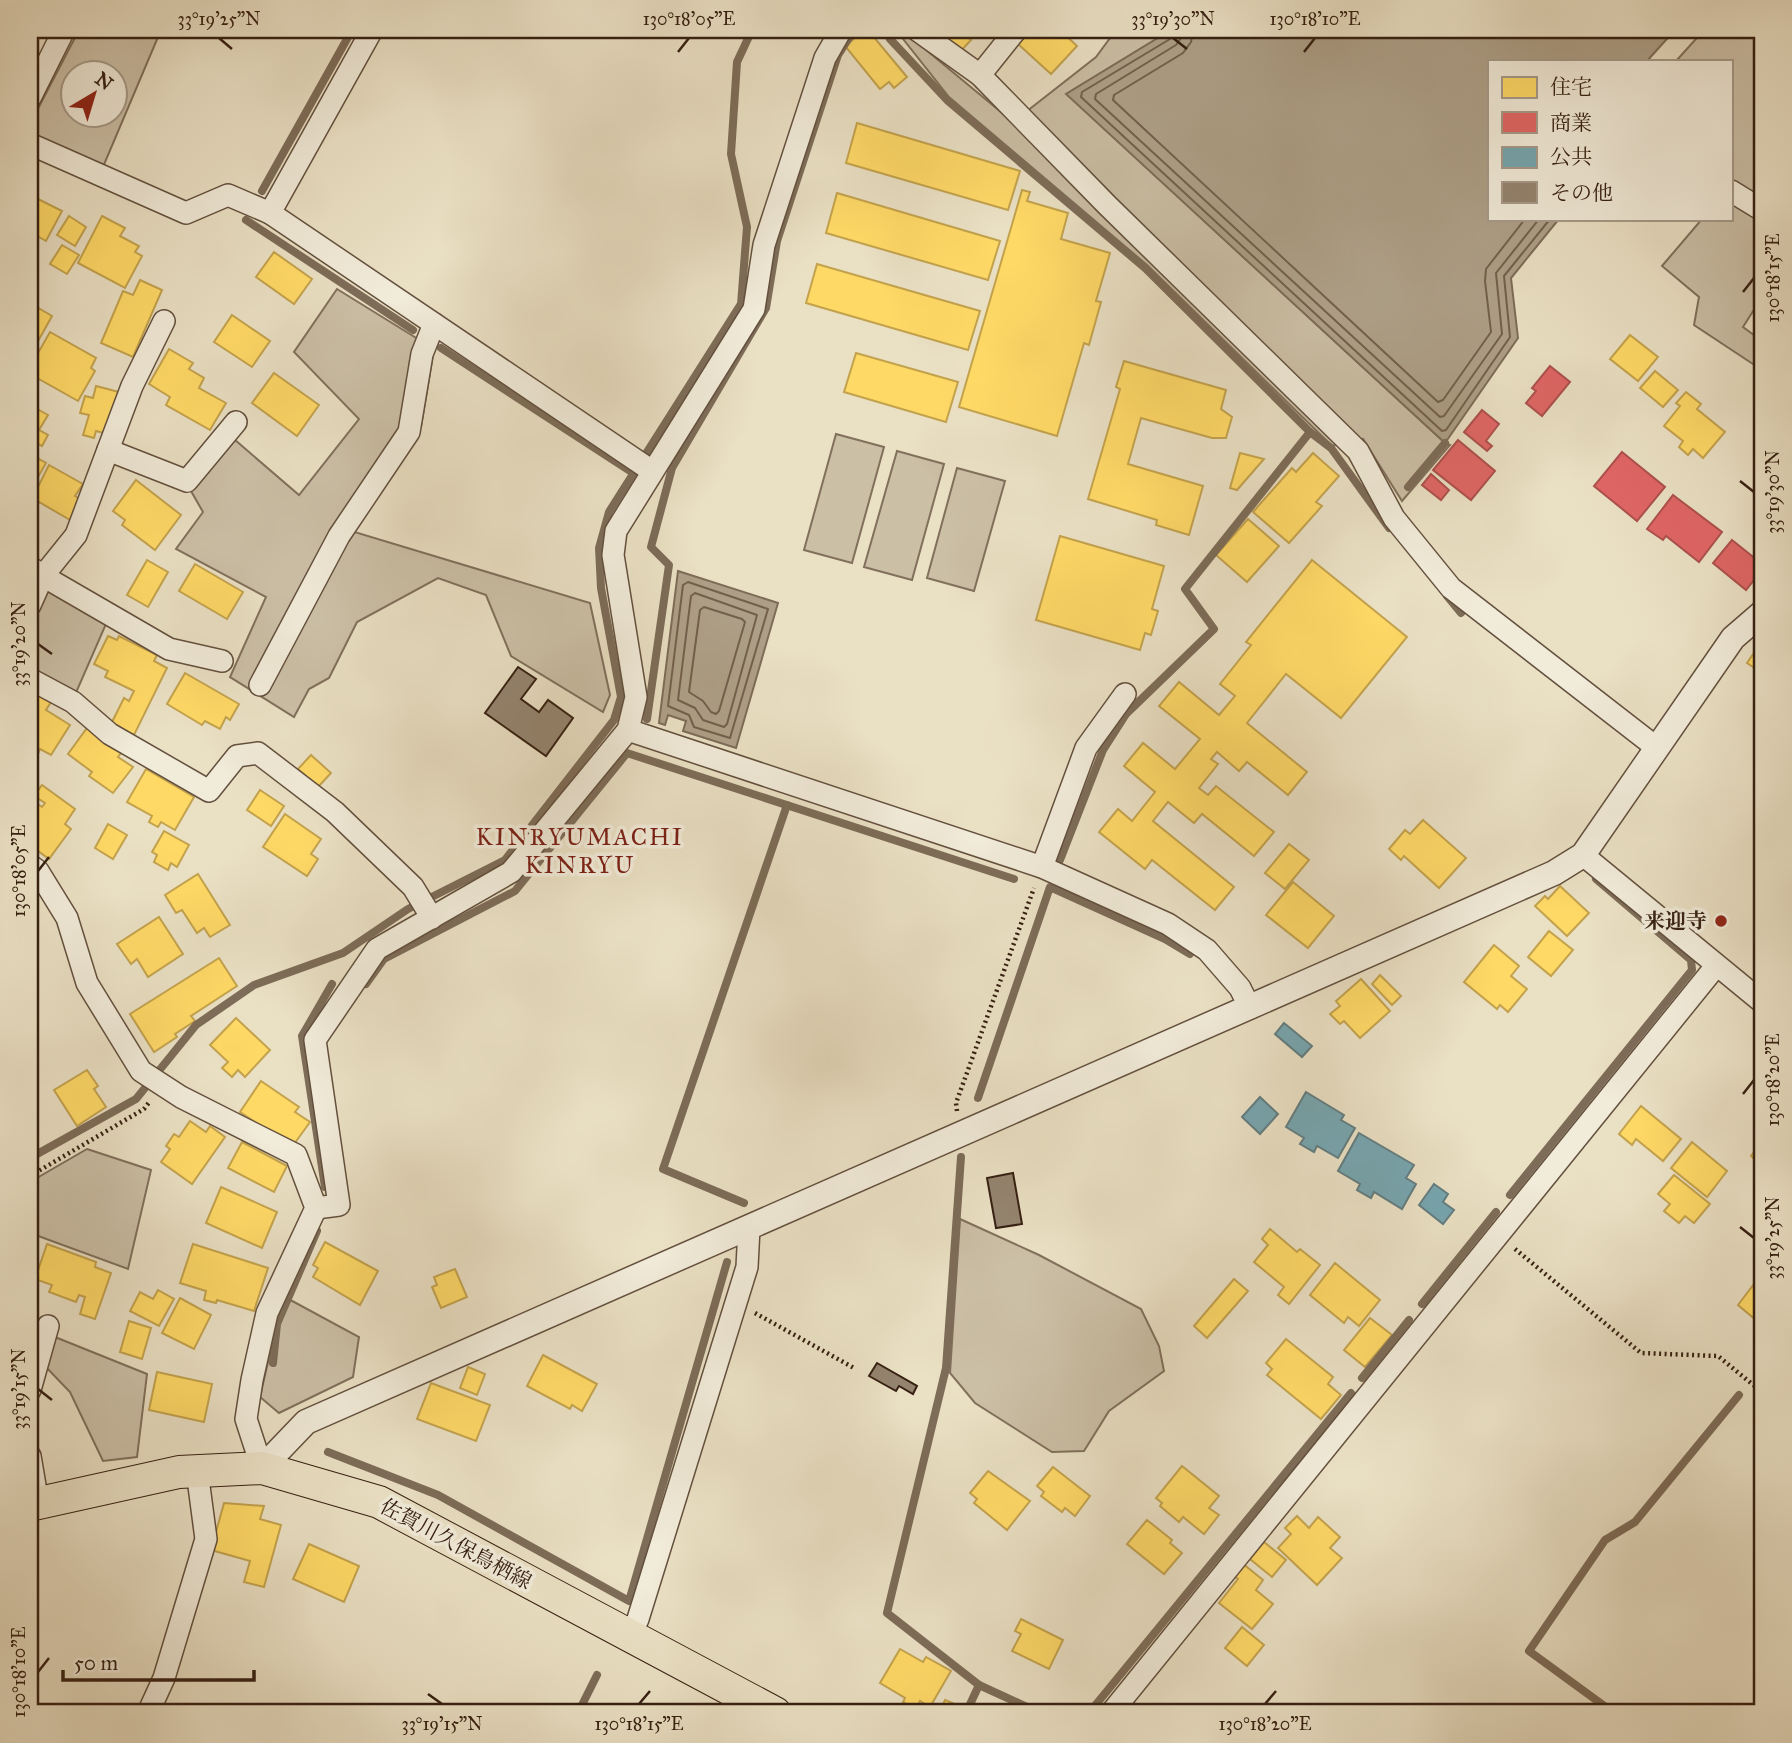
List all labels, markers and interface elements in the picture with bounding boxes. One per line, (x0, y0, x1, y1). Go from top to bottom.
text: 33°19'25"N (178, 8, 260, 30)
text: 130°18'05"E (643, 8, 735, 30)
text: 33°19'30"N (1131, 8, 1215, 30)
text: 130°18'10"E (1269, 8, 1361, 30)
north arrow (60, 60, 130, 130)
legend (1488, 60, 1732, 220)
text: N (91, 67, 118, 95)
text: 住宅 (1550, 74, 1592, 100)
text: 商業 (1550, 110, 1592, 136)
text: 公共 (1550, 144, 1592, 170)
text: その他 (1550, 180, 1613, 206)
text: 130°18'15"E (1762, 233, 1784, 323)
text: 33°19'30"N (1762, 450, 1784, 534)
text: 33°19'20"N (8, 601, 30, 687)
district label: KINRYUMACHI KINRYU (476, 822, 684, 880)
text: 130°18'05"E (8, 825, 30, 917)
place label: 来迎寺 (1644, 908, 1707, 934)
marker: 来迎寺 (1713, 913, 1729, 929)
text: 130°18'20"E (1762, 1033, 1784, 1127)
text: 33°19'25"N (1762, 1197, 1784, 1279)
text: 33°19'15"N (8, 1348, 30, 1430)
street label: 佐賀川久保鳥栖線 (376, 1493, 536, 1595)
text: 130°18'10"E (8, 1626, 30, 1718)
scale bar (63, 1638, 254, 1682)
text: 50 m (74, 1650, 119, 1676)
text: 33°19'15"N (401, 1713, 483, 1735)
text: 130°18'15"E (594, 1713, 684, 1735)
text: 130°18'20"E (1218, 1713, 1312, 1735)

